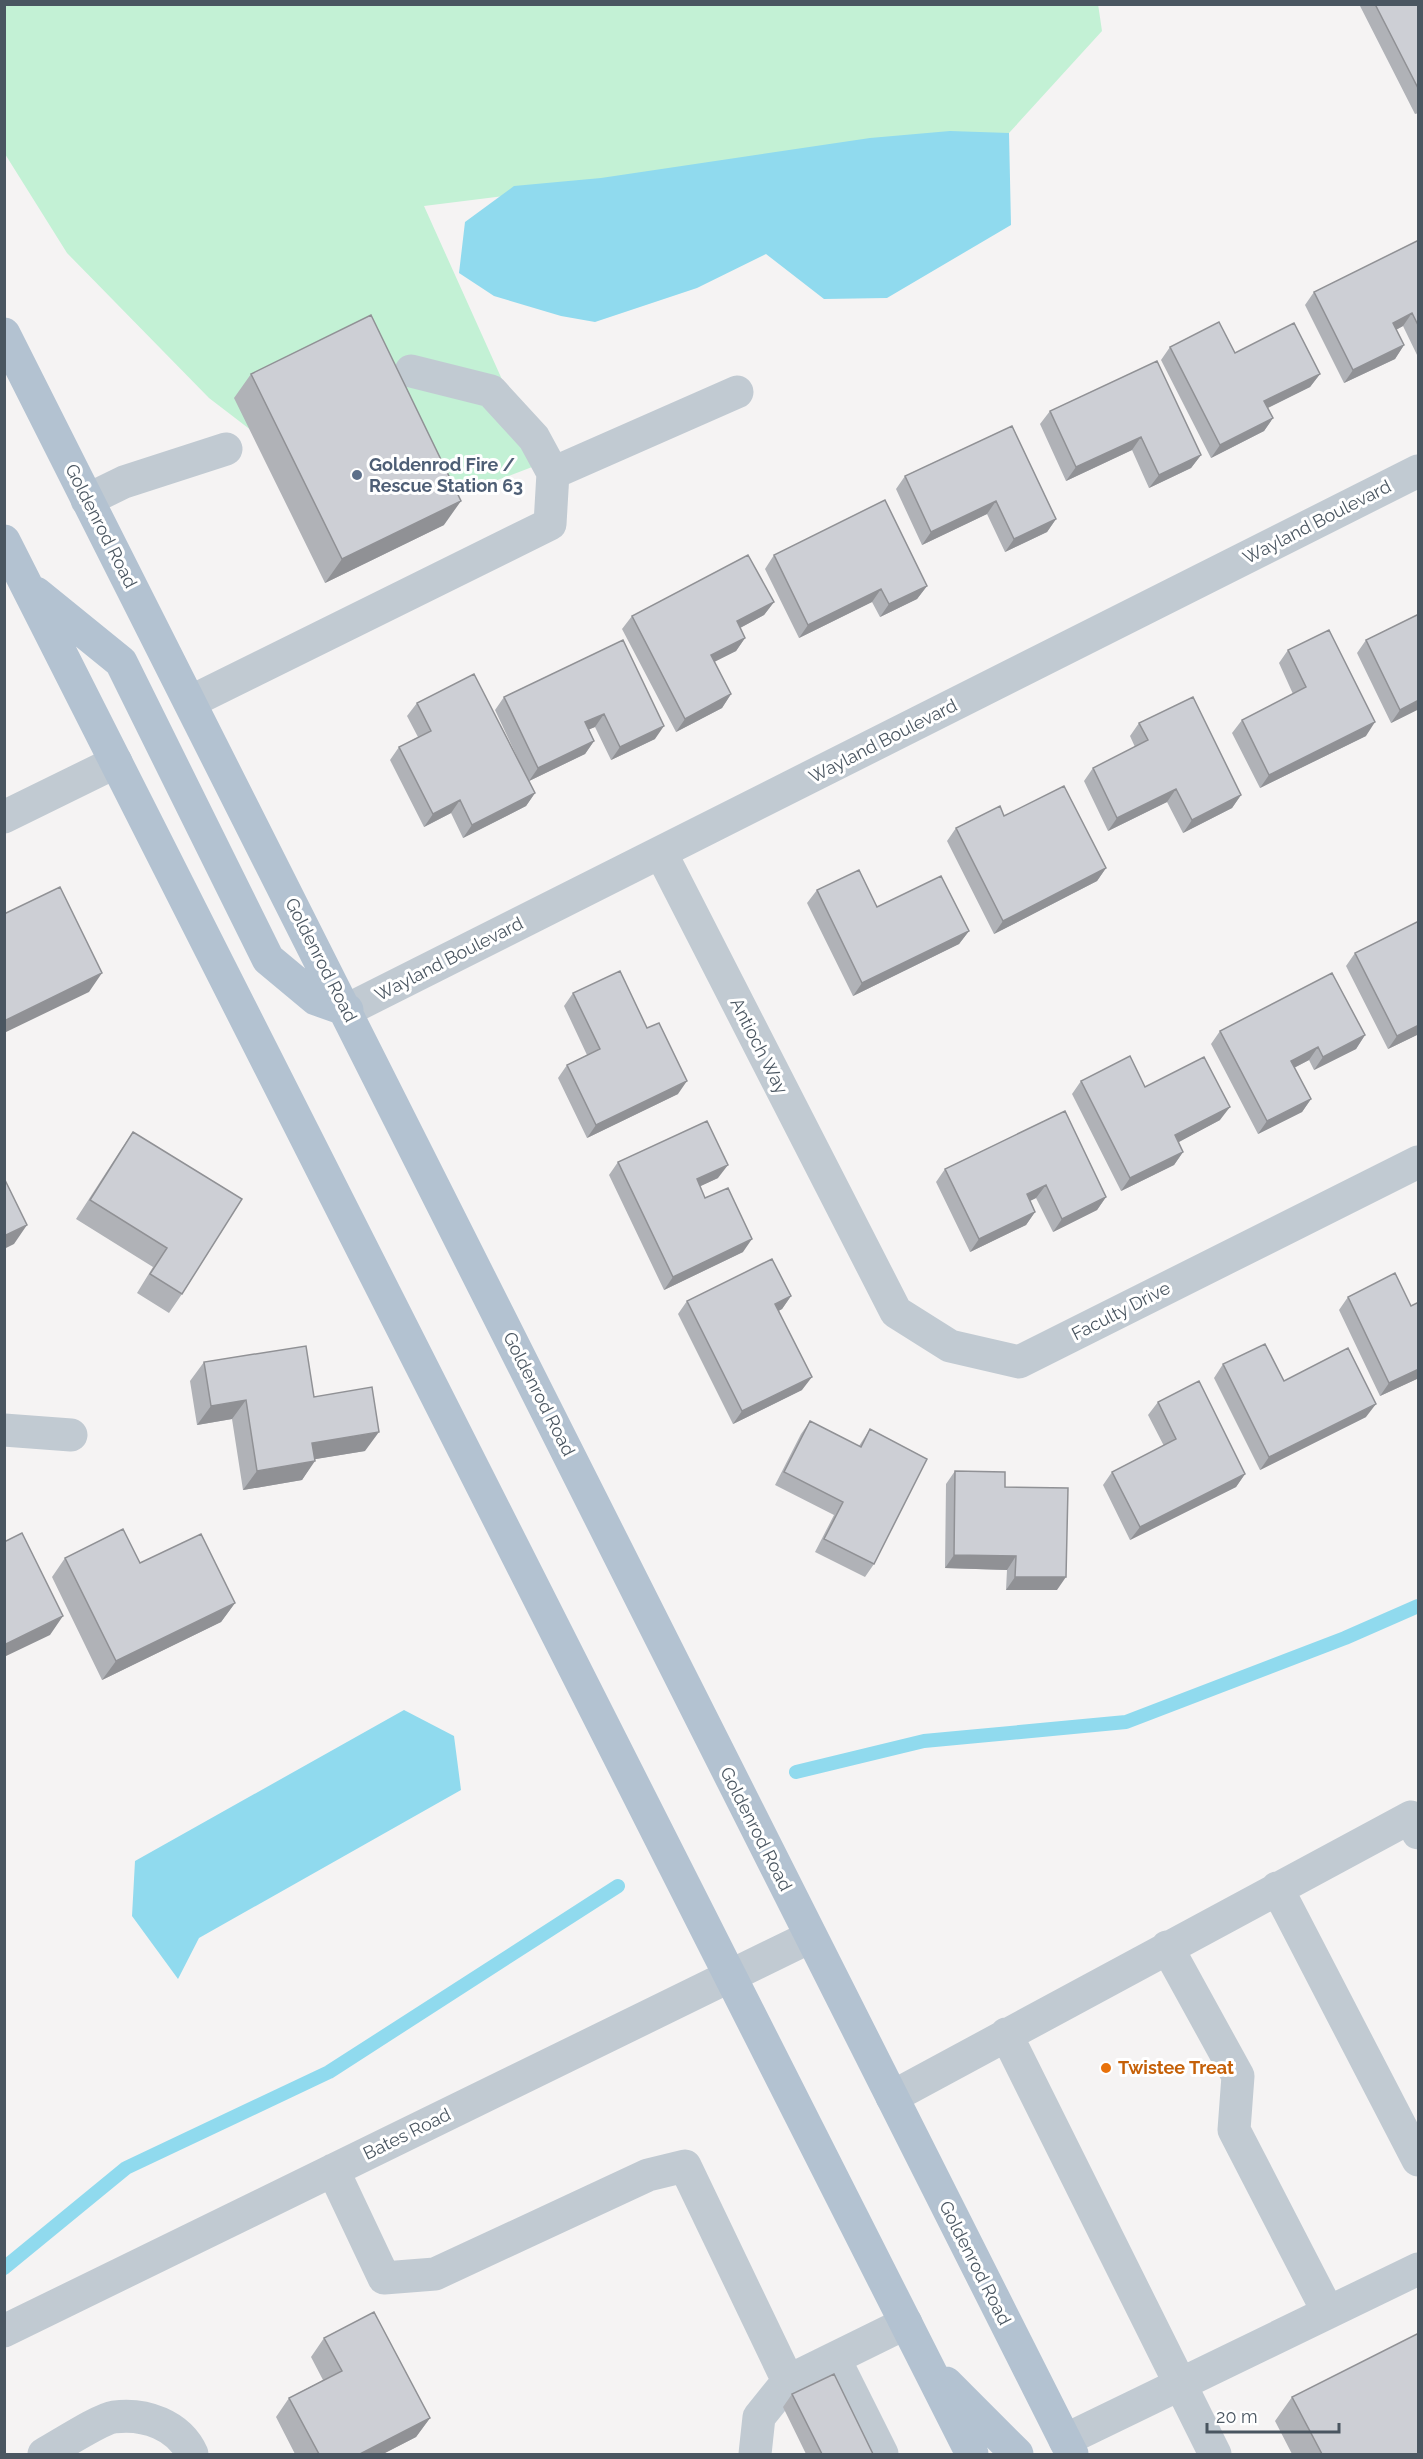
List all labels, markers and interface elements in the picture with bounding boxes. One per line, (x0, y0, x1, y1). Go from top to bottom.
place label: Goldenrod Fire / Rescue Station 63 (369, 454, 523, 496)
street label: Goldenrod Road (61, 460, 142, 591)
marker: Goldenrod Fire / Rescue Station 63 (350, 468, 364, 482)
street label: Wayland Boulevard (1239, 475, 1394, 568)
street label: Wayland Boulevard (805, 694, 960, 787)
street label: Goldenrod Road (281, 894, 362, 1025)
street label: Wayland Boulevard (371, 912, 526, 1005)
street label: Antioch Way (726, 994, 793, 1097)
street label: Faculty Drive (1068, 1277, 1174, 1344)
street label: Goldenrod Road (499, 1328, 580, 1459)
street label: Goldenrod Road (716, 1763, 797, 1894)
place label: Twistee Treat (1118, 2057, 1234, 2078)
marker: Twistee Treat (1099, 2061, 1113, 2075)
street label: Bates Road (360, 2103, 454, 2164)
street label: Goldenrod Road (935, 2197, 1016, 2328)
scale bar (1207, 2396, 1339, 2434)
text: 20 m (1216, 2406, 1258, 2427)

